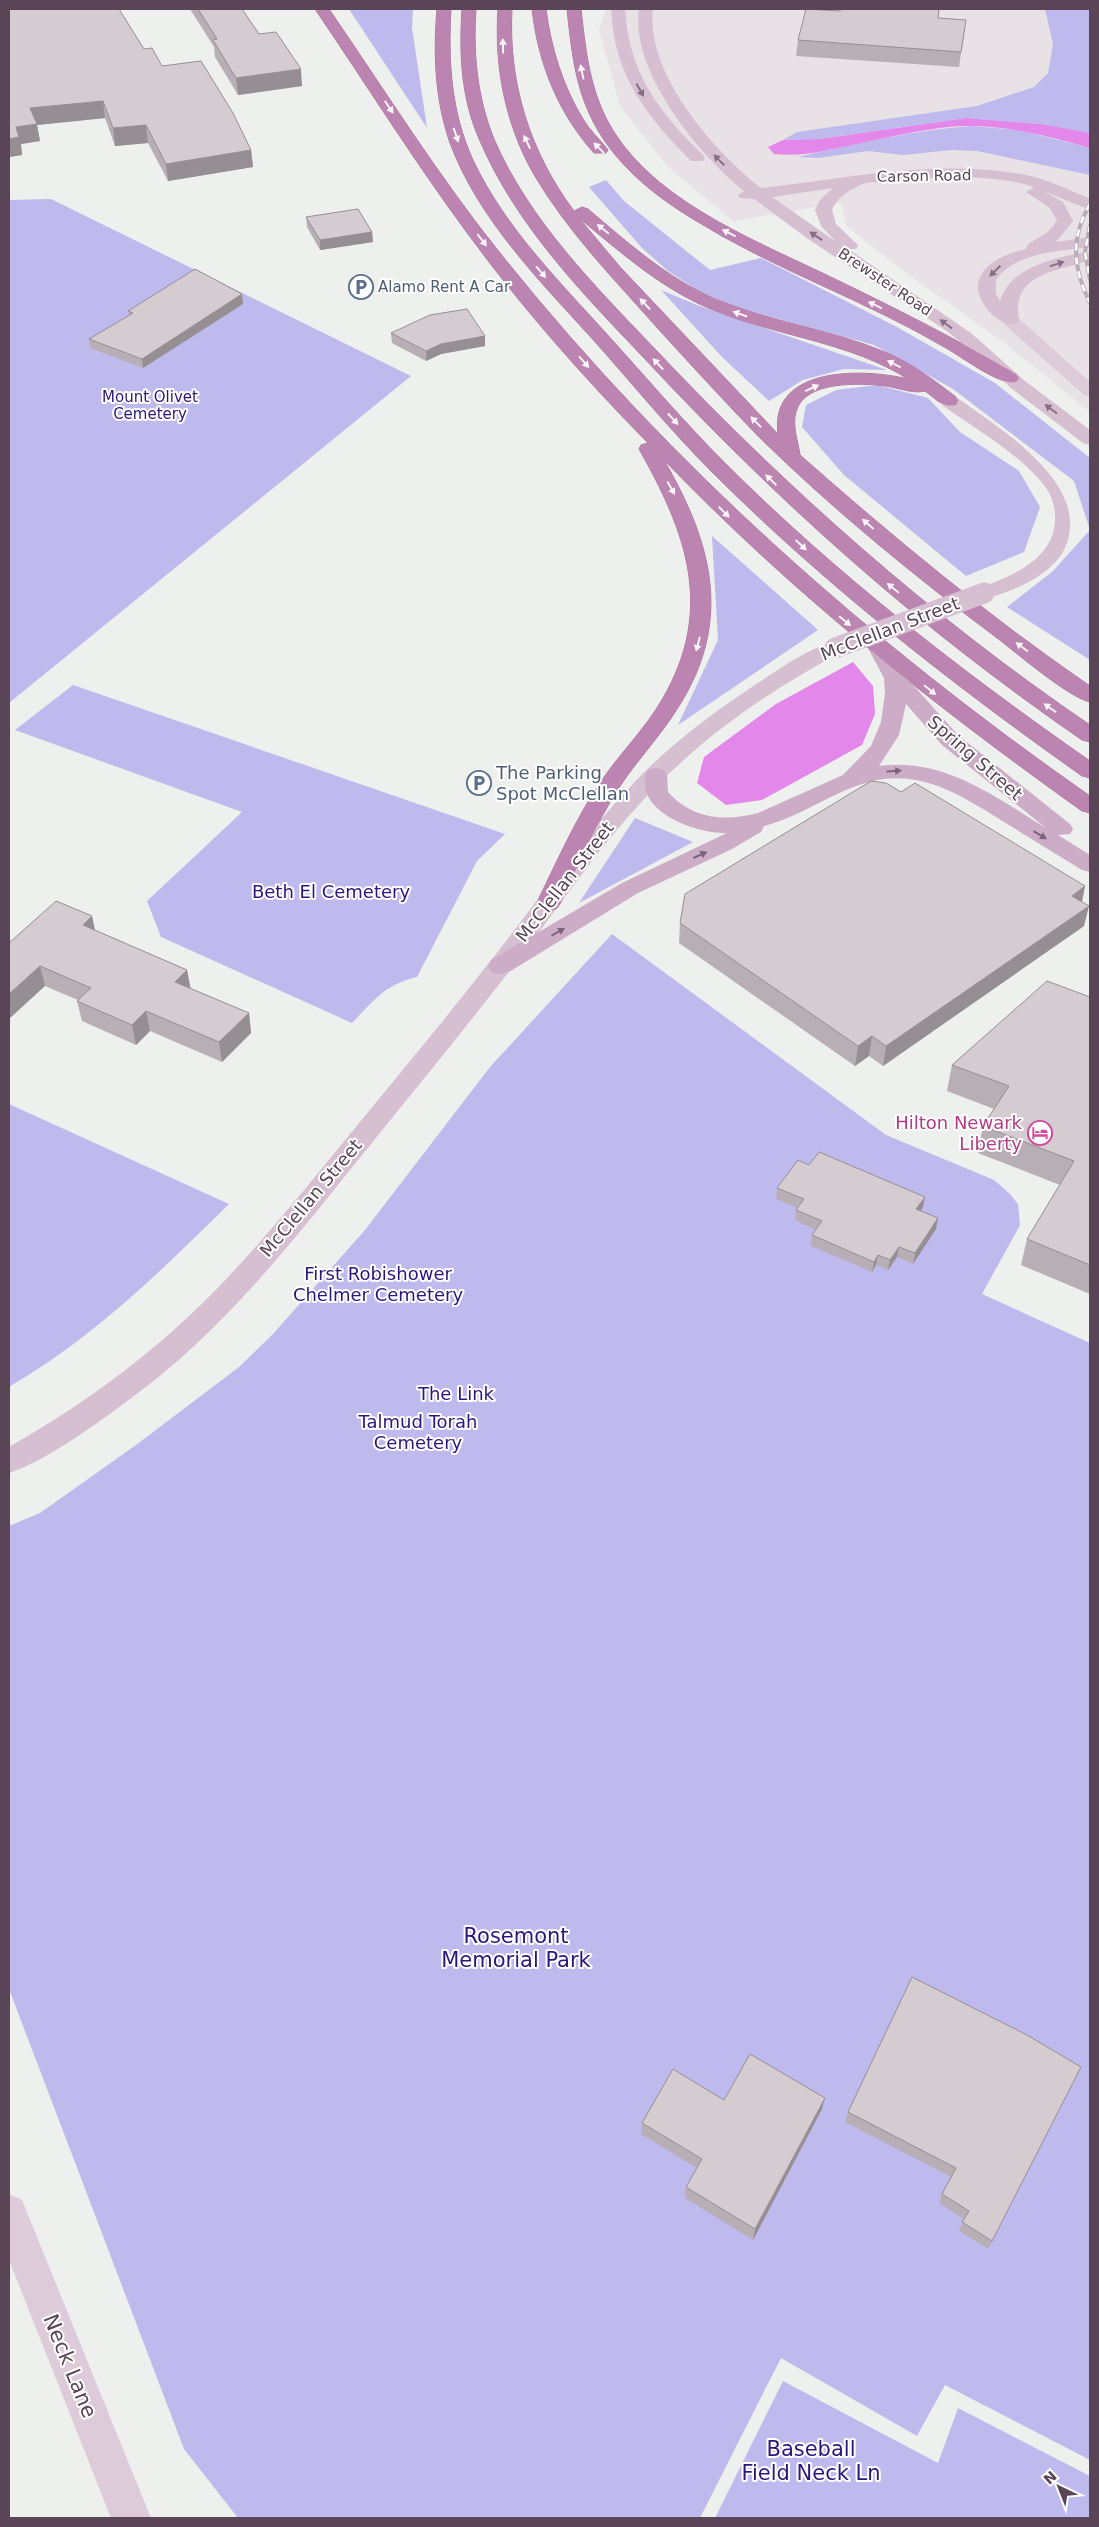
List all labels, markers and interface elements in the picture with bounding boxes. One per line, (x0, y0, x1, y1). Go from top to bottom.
one-way arrow (499, 37, 507, 53)
one-way arrow (578, 64, 586, 79)
one-way arrow (636, 83, 644, 97)
one-way arrow (384, 100, 394, 114)
one-way arrow (453, 127, 460, 142)
one-way arrow (522, 135, 530, 149)
one-way arrow (593, 143, 605, 155)
one-way arrow (713, 154, 725, 166)
street label: Carson Road (876, 166, 972, 186)
one-way arrow (597, 224, 610, 235)
one-way arrow (722, 229, 736, 237)
one-way arrow (809, 231, 822, 241)
one-way arrow (476, 233, 487, 246)
street label: Brewster Road (835, 244, 935, 320)
one-way arrow (1050, 260, 1065, 267)
one-way arrow (536, 265, 547, 278)
one-way arrow (990, 265, 1002, 277)
parking icon: Alamo Rent A Car (348, 274, 374, 300)
place label: Alamo Rent A Car (378, 278, 511, 296)
one-way arrow (639, 298, 651, 310)
one-way arrow (867, 301, 882, 309)
one-way arrow (732, 310, 747, 318)
one-way arrow (940, 318, 953, 329)
one-way arrow (579, 355, 590, 368)
one-way arrow (652, 358, 664, 370)
one-way arrow (887, 360, 902, 368)
one-way arrow (805, 384, 819, 392)
park label: Mount Olivet Cemetery (102, 388, 198, 423)
one-way arrow (1044, 404, 1058, 414)
one-way arrow (667, 413, 679, 425)
one-way arrow (750, 417, 762, 429)
one-way arrow (766, 474, 778, 486)
one-way arrow (666, 481, 675, 494)
one-way arrow (718, 506, 730, 518)
one-way arrow (862, 518, 874, 530)
one-way arrow (795, 539, 807, 551)
one-way arrow (887, 583, 900, 594)
street label: McClellan Street (817, 592, 962, 665)
one-way arrow (838, 615, 851, 626)
one-way arrow (693, 636, 701, 651)
one-way arrow (1016, 642, 1029, 653)
one-way arrow (923, 685, 936, 696)
one-way arrow (1043, 703, 1057, 713)
street label: Spring Street (924, 711, 1027, 804)
place label: The Parking Spot McClellan (495, 762, 629, 804)
one-way arrow (886, 767, 902, 775)
parking icon: The Parking Spot McClellan (466, 770, 492, 796)
street label: McClellan Street (511, 817, 618, 946)
one-way arrow (1033, 831, 1048, 839)
one-way arrow (693, 850, 707, 858)
park label: Beth El Cemetery (252, 881, 410, 902)
one-way arrow (551, 928, 564, 937)
place label: Hilton Newark Liberty (895, 1112, 1023, 1154)
hotel icon: Hilton Newark Liberty (1027, 1120, 1053, 1146)
street label: McClellan Street (255, 1135, 366, 1261)
park label: First Robishower Chelmer Cemetery (293, 1263, 463, 1305)
park label: The Link (417, 1383, 495, 1404)
park label: Talmud Torah Cemetery (358, 1411, 477, 1453)
park label: Rosemont Memorial Park (441, 1924, 592, 1972)
street label: Neck Lane (38, 2311, 102, 2421)
park label: Baseball Field Neck Ln (741, 2437, 881, 2485)
north arrow (1034, 2462, 1084, 2512)
text: N (1040, 2468, 1060, 2487)

